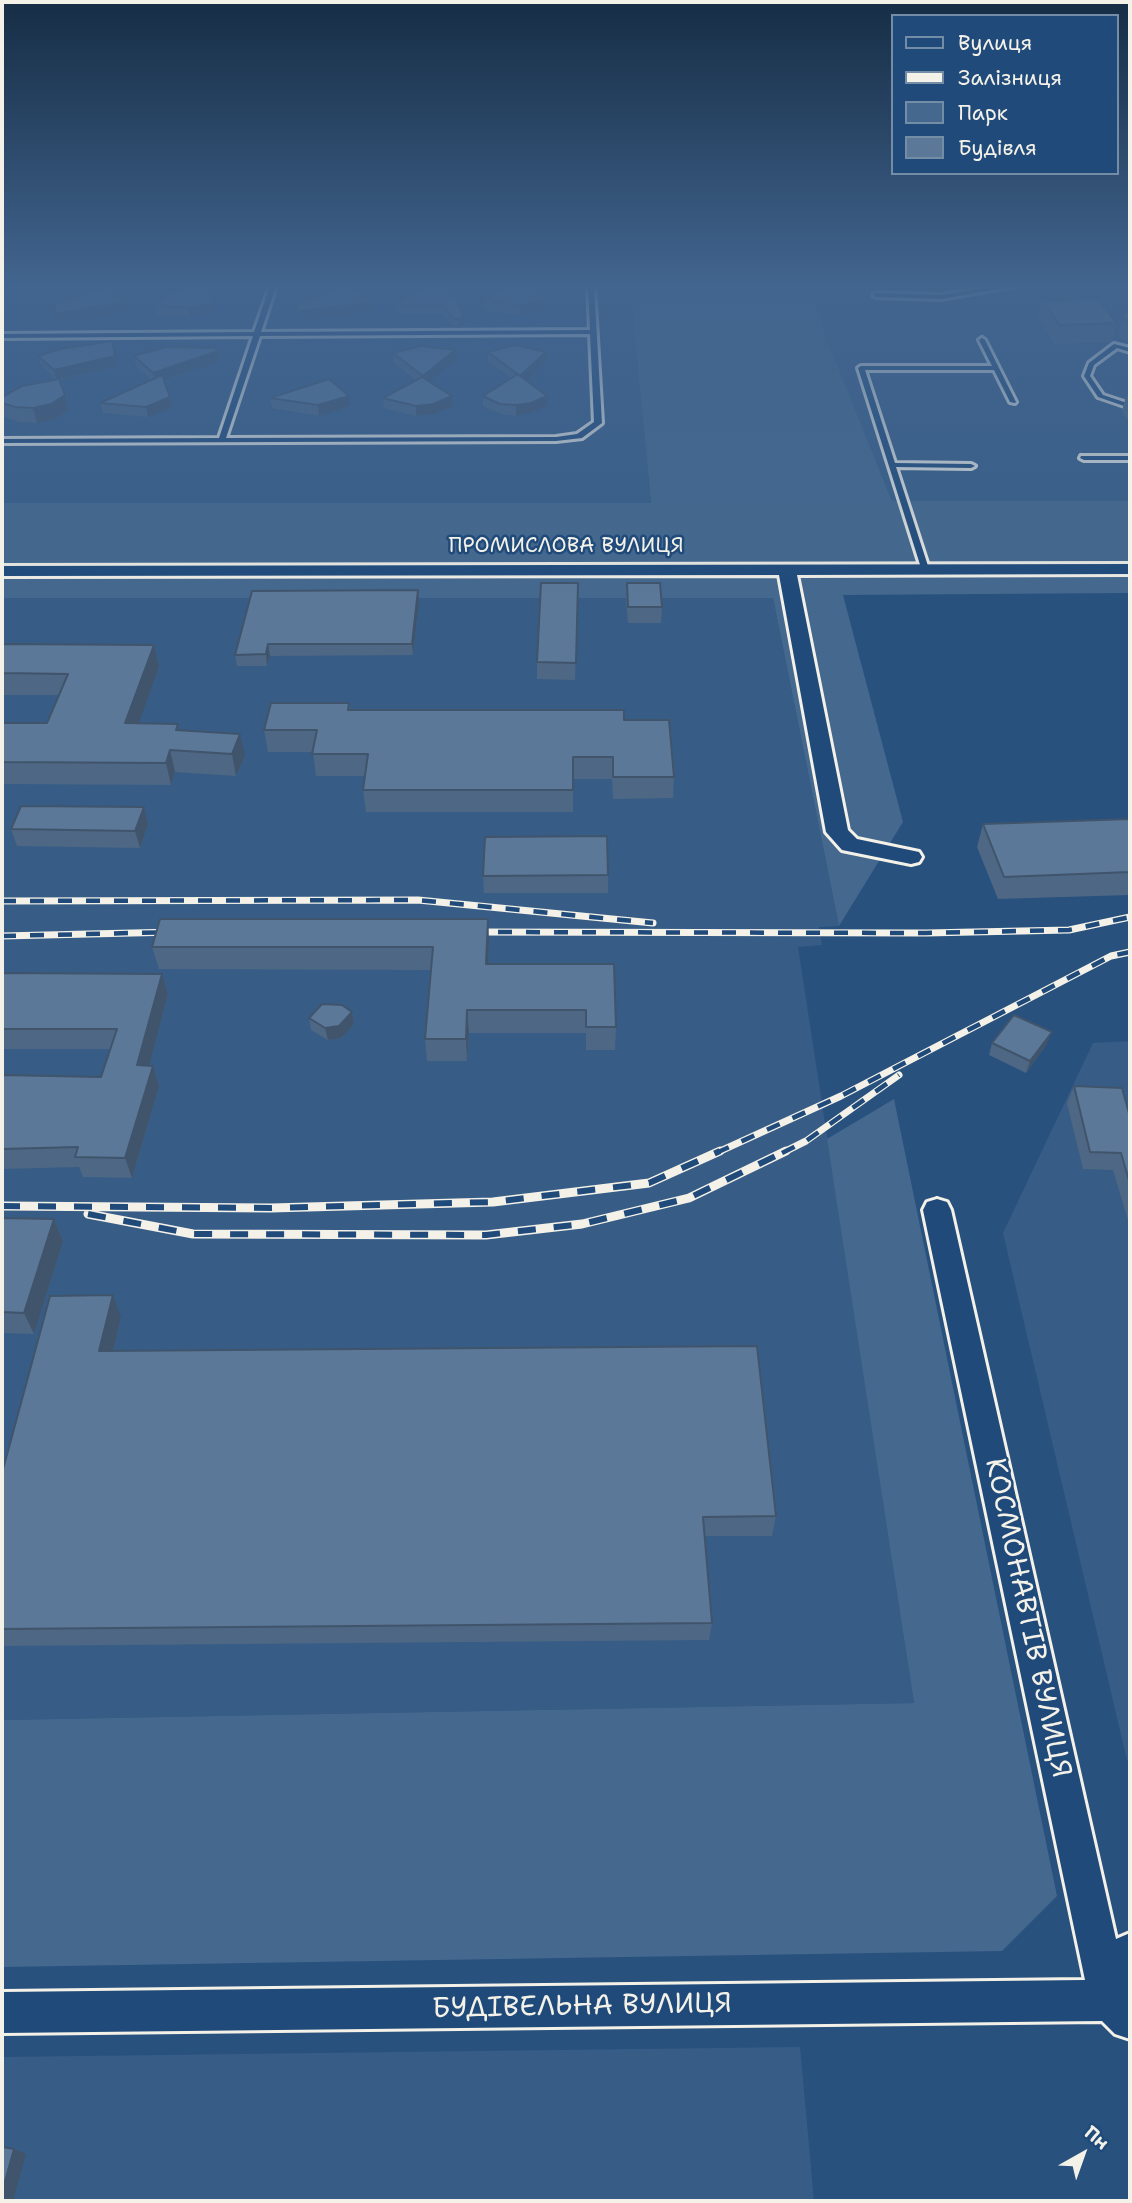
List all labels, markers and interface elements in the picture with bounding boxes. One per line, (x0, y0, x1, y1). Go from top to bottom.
legend (890, 14, 1118, 175)
text: Вулиця (958, 29, 1032, 57)
text: Залізниця (958, 64, 1062, 92)
text: Парк (958, 99, 1008, 127)
text: Будівля (958, 134, 1037, 162)
street label: ПРОМИСЛОВА ВУЛИЦЯ (448, 534, 684, 560)
street label: КОСМОНАВТІВ ВУЛИЦЯ (977, 1455, 1077, 1781)
street label: БУДІВЕЛЬНА ВУЛИЦЯ (432, 1988, 732, 2026)
north arrow (1048, 2119, 1118, 2189)
text: Пн (1079, 2120, 1114, 2155)

